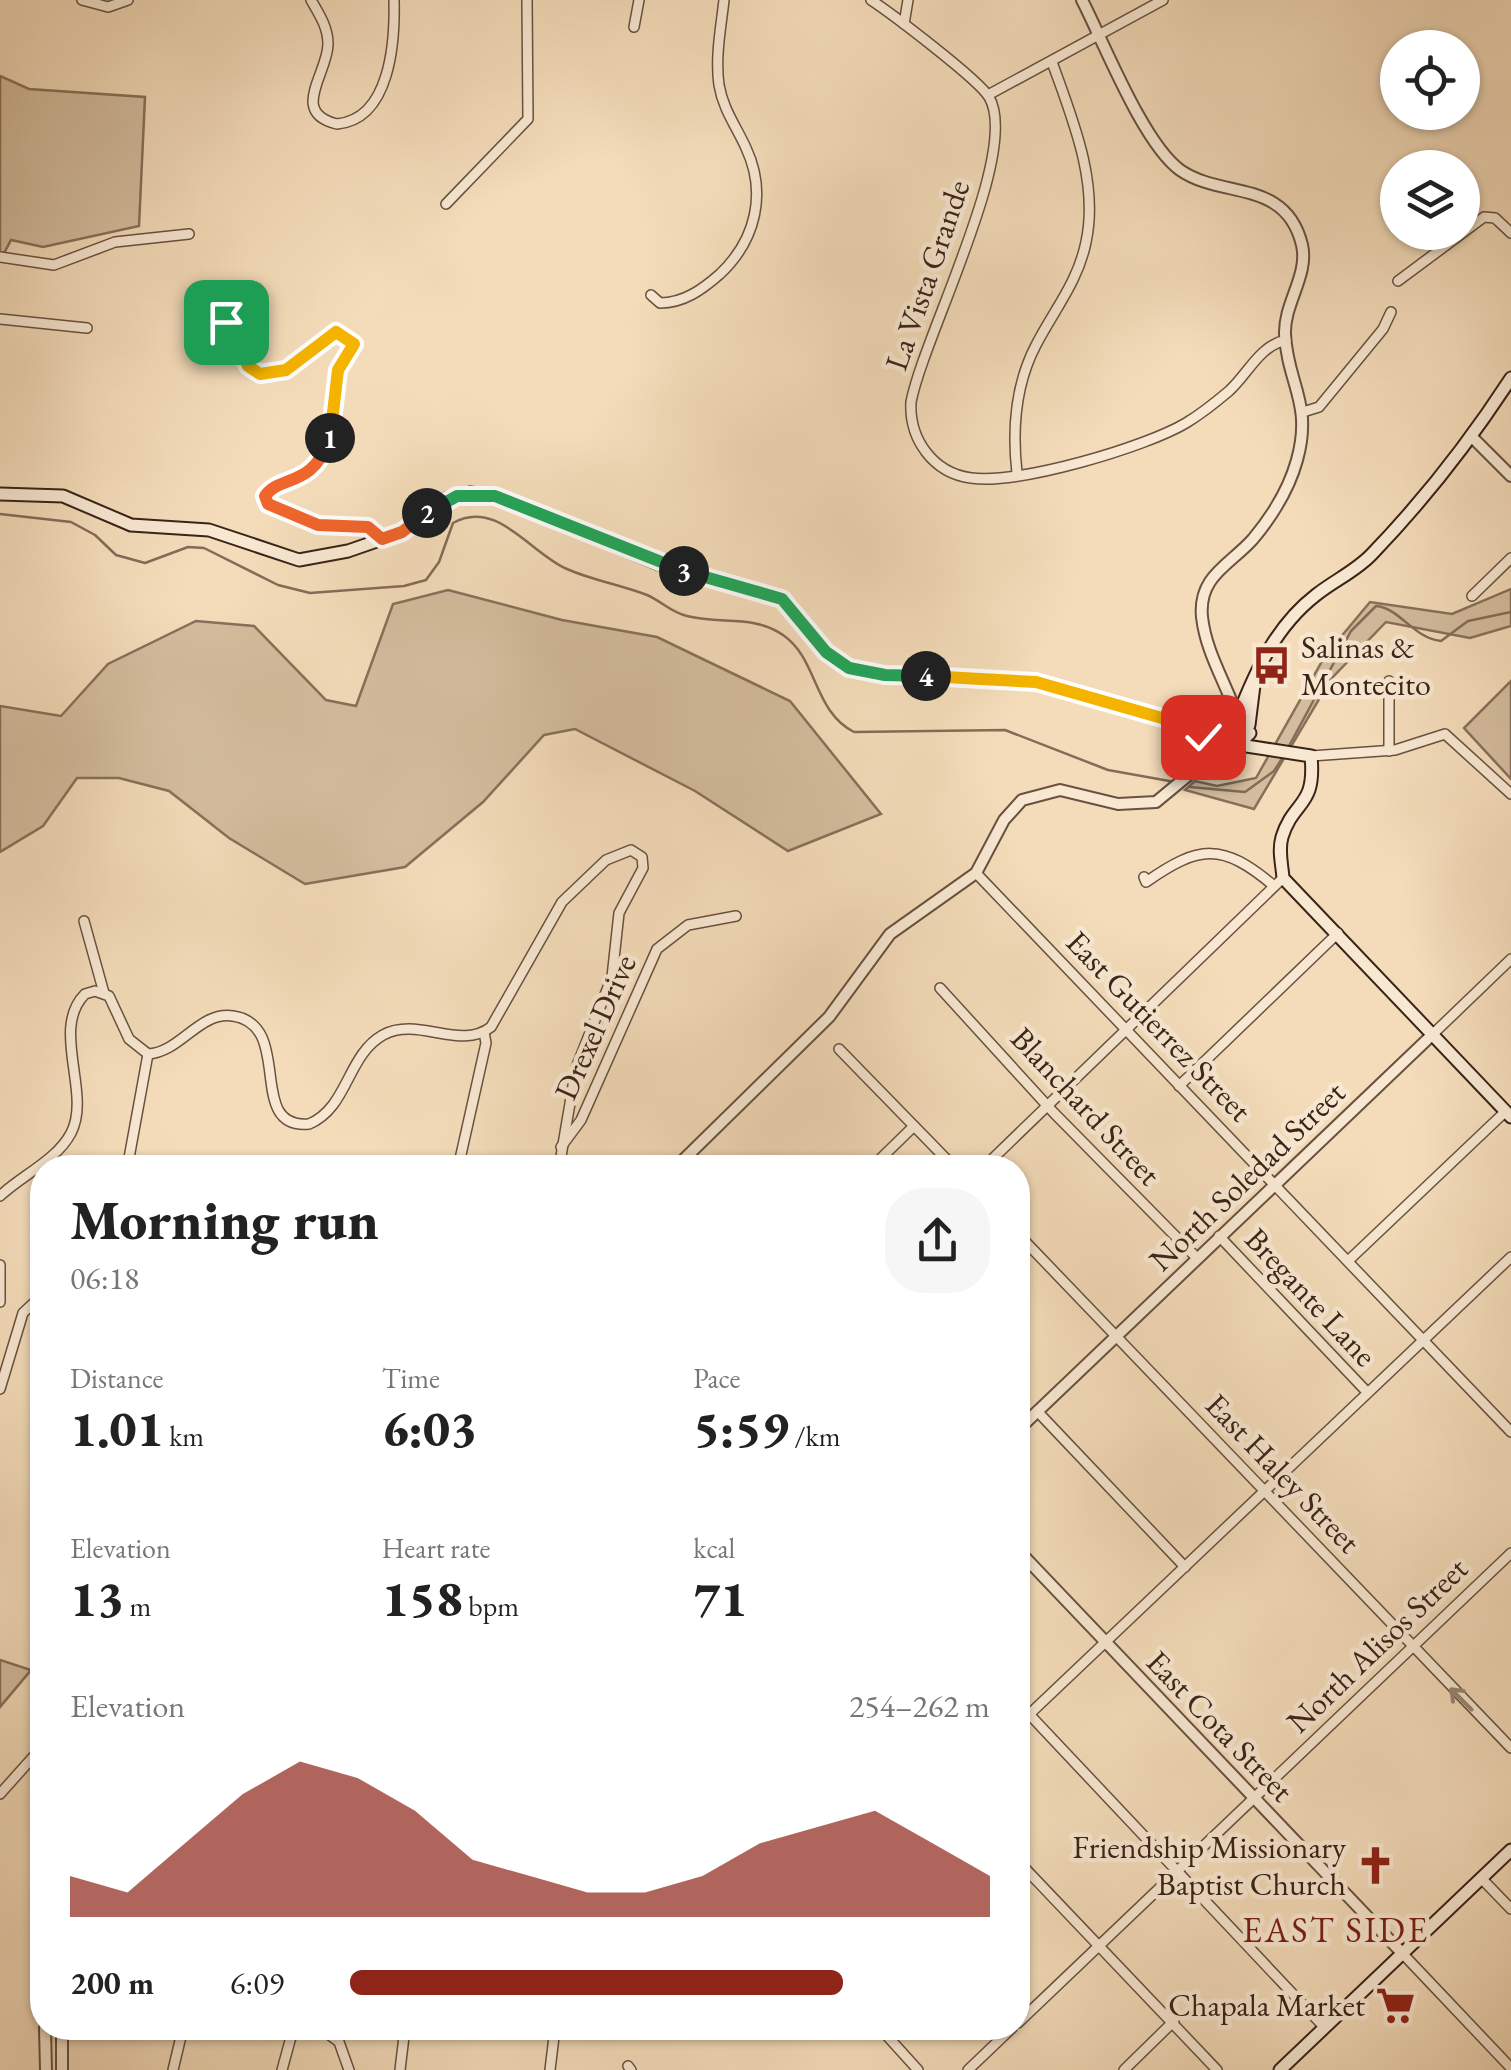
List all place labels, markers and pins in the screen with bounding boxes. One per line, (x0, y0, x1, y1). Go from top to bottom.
pin (184, 280, 269, 365)
pin: 1 (305, 413, 355, 463)
pin: 2 (402, 488, 452, 538)
pin: 3 (659, 546, 709, 596)
place label: Salinas & Montecito (1301, 626, 1431, 705)
bus stop icon: Salinas & Montecito (1250, 644, 1292, 686)
pin: 4 (901, 651, 951, 701)
pin (1161, 695, 1246, 780)
place label: Friendship Missionary Baptist Church (1072, 1826, 1347, 1905)
church icon: Friendship Missionary Baptist Church (1355, 1844, 1397, 1886)
place label: Chapala Market (1168, 1984, 1365, 2026)
supermarket icon: Chapala Market (1374, 1984, 1416, 2026)

